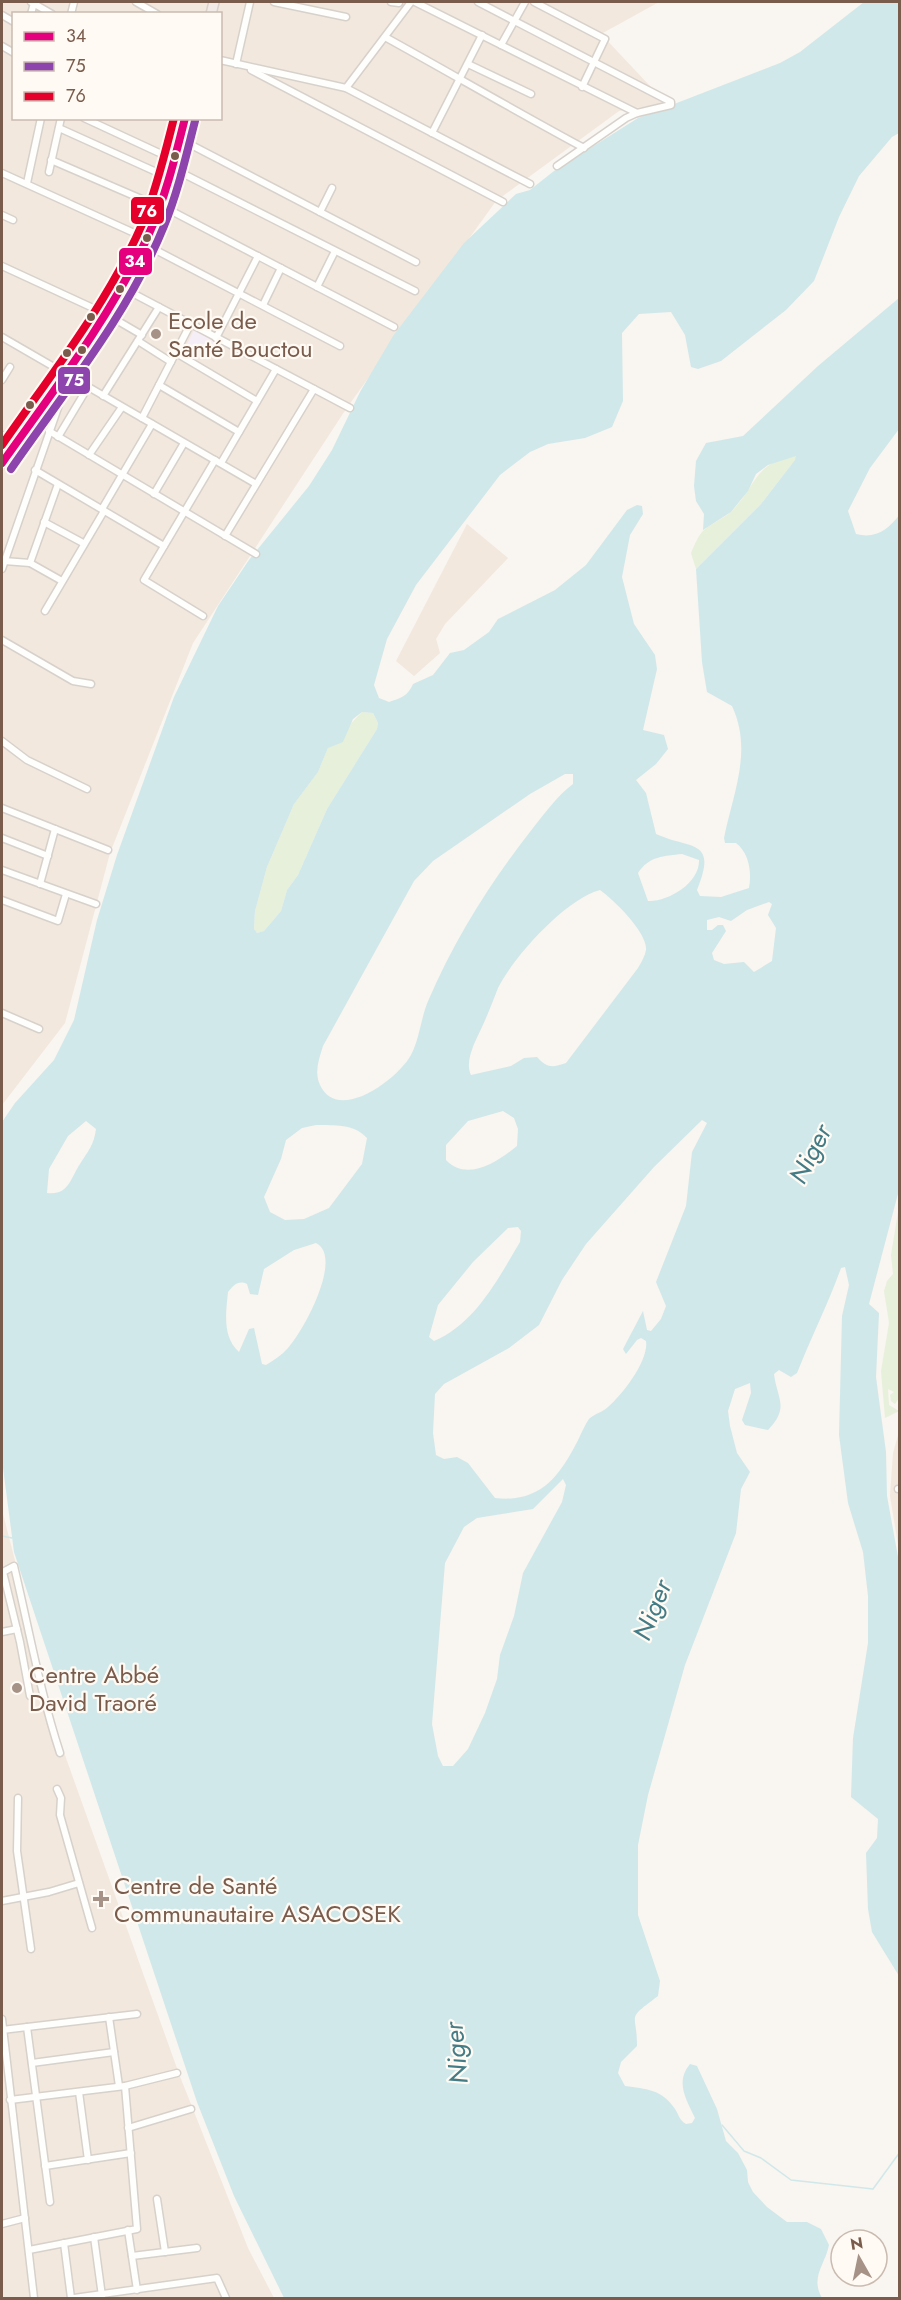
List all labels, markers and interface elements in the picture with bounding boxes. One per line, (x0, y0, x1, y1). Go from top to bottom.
legend (12, 12, 222, 120)
text: 34 (66, 23, 86, 49)
text: 75 (66, 53, 86, 79)
text: 76 (66, 83, 86, 109)
unlabelled marker (169, 150, 181, 162)
line badge: 76 (130, 196, 165, 225)
text: 76 (137, 200, 157, 223)
unlabelled marker (141, 232, 153, 244)
line badge: 34 (118, 247, 153, 276)
text: 34 (124, 250, 146, 273)
unlabelled marker (114, 283, 126, 295)
place label: Ecole de Santé Bouctou (168, 303, 313, 366)
unlabelled marker (85, 311, 97, 323)
marker: Ecole de Santé Bouctou (149, 327, 163, 341)
unlabelled marker (76, 344, 88, 356)
unlabelled marker (61, 347, 73, 359)
line badge: 75 (57, 366, 91, 395)
text: 75 (64, 369, 84, 392)
unlabelled marker (24, 399, 36, 411)
water label: Niger (779, 1116, 842, 1190)
water label: Niger (623, 1573, 682, 1646)
place label: Centre Abbé David Traoré (29, 1657, 159, 1720)
marker: Centre Abbé David Traoré (10, 1681, 24, 1695)
place label: Centre de Santé Communautaire ASACOSEK (114, 1868, 401, 1931)
marker: Centre de Santé Communautaire ASACOSEK (92, 1890, 110, 1908)
water label: Niger (434, 2019, 478, 2086)
north arrow (829, 2228, 889, 2288)
text: N (849, 2231, 865, 2256)

